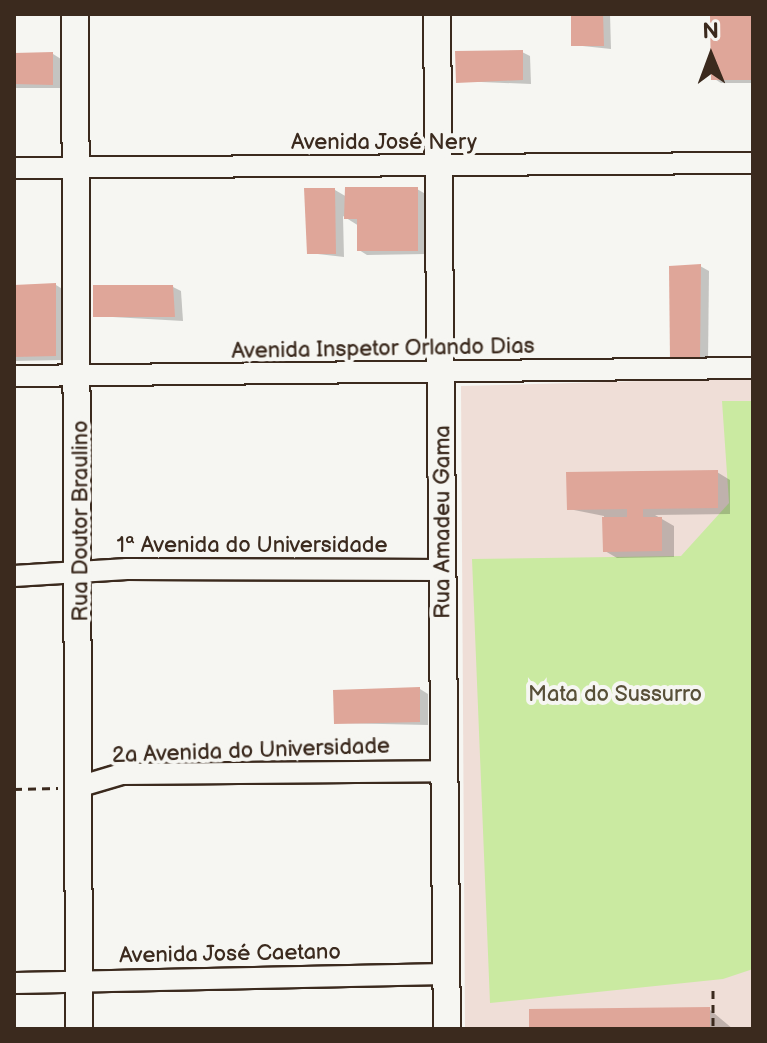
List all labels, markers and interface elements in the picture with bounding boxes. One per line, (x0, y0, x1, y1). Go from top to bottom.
north arrow (671, 16, 751, 96)
text: N (702, 18, 719, 45)
street label: Avenida José Nery (291, 130, 477, 156)
street label: Avenida Inspetor Orlando Dias (231, 333, 535, 365)
street label: Rua Doutor Braulino (68, 420, 94, 622)
street label: Rua Amadeu Gama (430, 425, 456, 619)
street label: 1ª Avenida do Universidade (116, 533, 388, 559)
park label: Mata do Sussurro (528, 682, 702, 708)
street label: 2a Avenida do Universidade (112, 733, 390, 769)
street label: Avenida José Caetano (118, 939, 342, 969)

